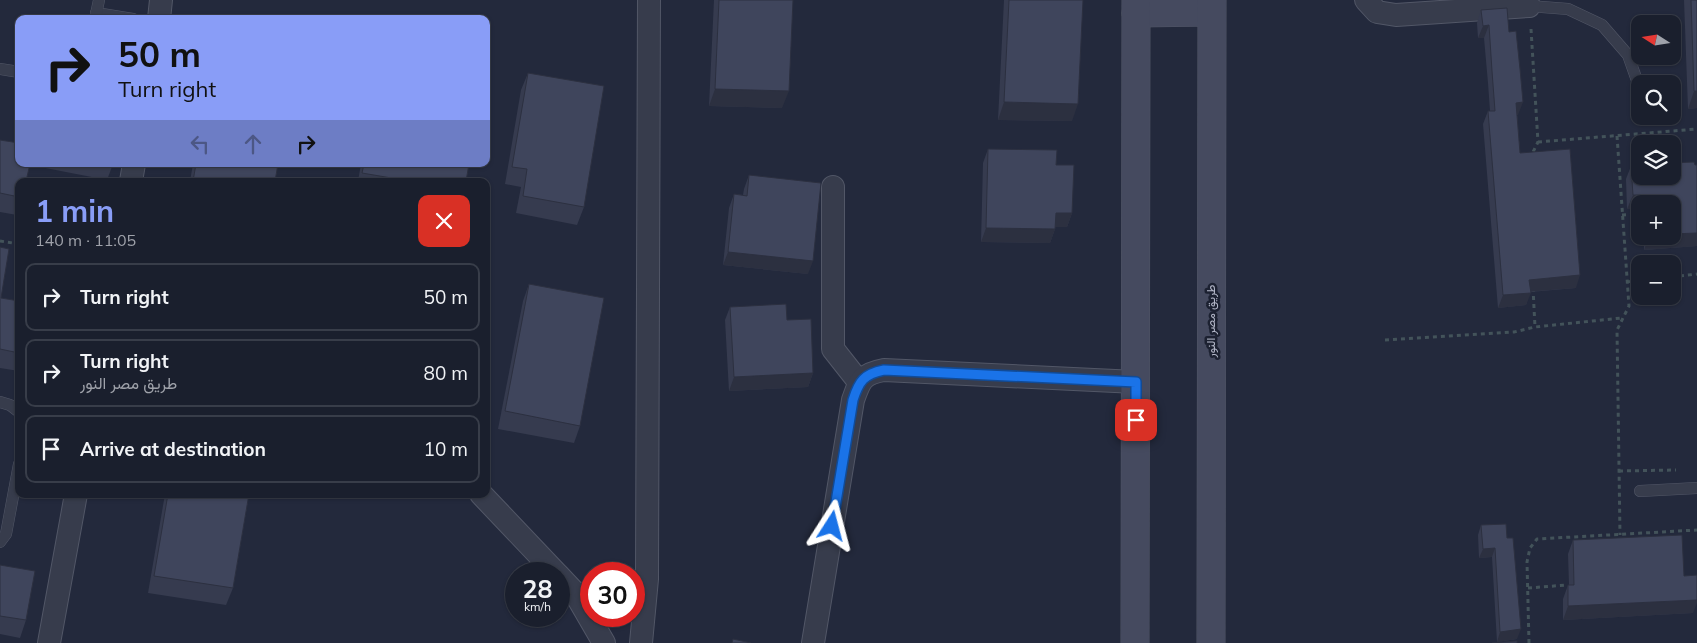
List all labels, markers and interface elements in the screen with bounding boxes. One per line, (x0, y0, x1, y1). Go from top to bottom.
north arrow (1631, 15, 1681, 65)
map controls (1631, 15, 1681, 305)
text: 50 m (118, 32, 201, 76)
icon: right (35, 35, 100, 100)
text: Turn right (118, 75, 216, 103)
button: search (1631, 75, 1681, 125)
icon: left (186, 130, 214, 158)
icon: ahead (239, 130, 267, 158)
icon: right (292, 130, 320, 158)
button: layers (1631, 135, 1681, 185)
text: 1 min (35, 192, 114, 230)
button: close (418, 195, 470, 247)
button: + (1631, 195, 1681, 245)
text: 140 m · 11:05 (35, 230, 136, 250)
button: − (1631, 255, 1681, 305)
icon: right (37, 283, 65, 311)
street label: طريق مصر النور (1203, 284, 1219, 358)
text: Turn right (80, 285, 169, 309)
text: 50 m (424, 285, 468, 309)
text: Turn right (80, 349, 169, 373)
icon: right (37, 359, 65, 387)
text: 80 m (424, 361, 468, 385)
text: طريق مصر النور (80, 373, 177, 393)
pin (1115, 399, 1157, 441)
icon: arrive (1122, 406, 1150, 434)
icon: arrive (37, 435, 65, 463)
text: Arrive at destination (80, 437, 266, 461)
text: 10 m (424, 437, 468, 461)
position arrow (805, 499, 857, 551)
speed limit sign: 30 (580, 562, 645, 627)
text: 28 (522, 573, 553, 604)
text: km/h (524, 599, 551, 614)

